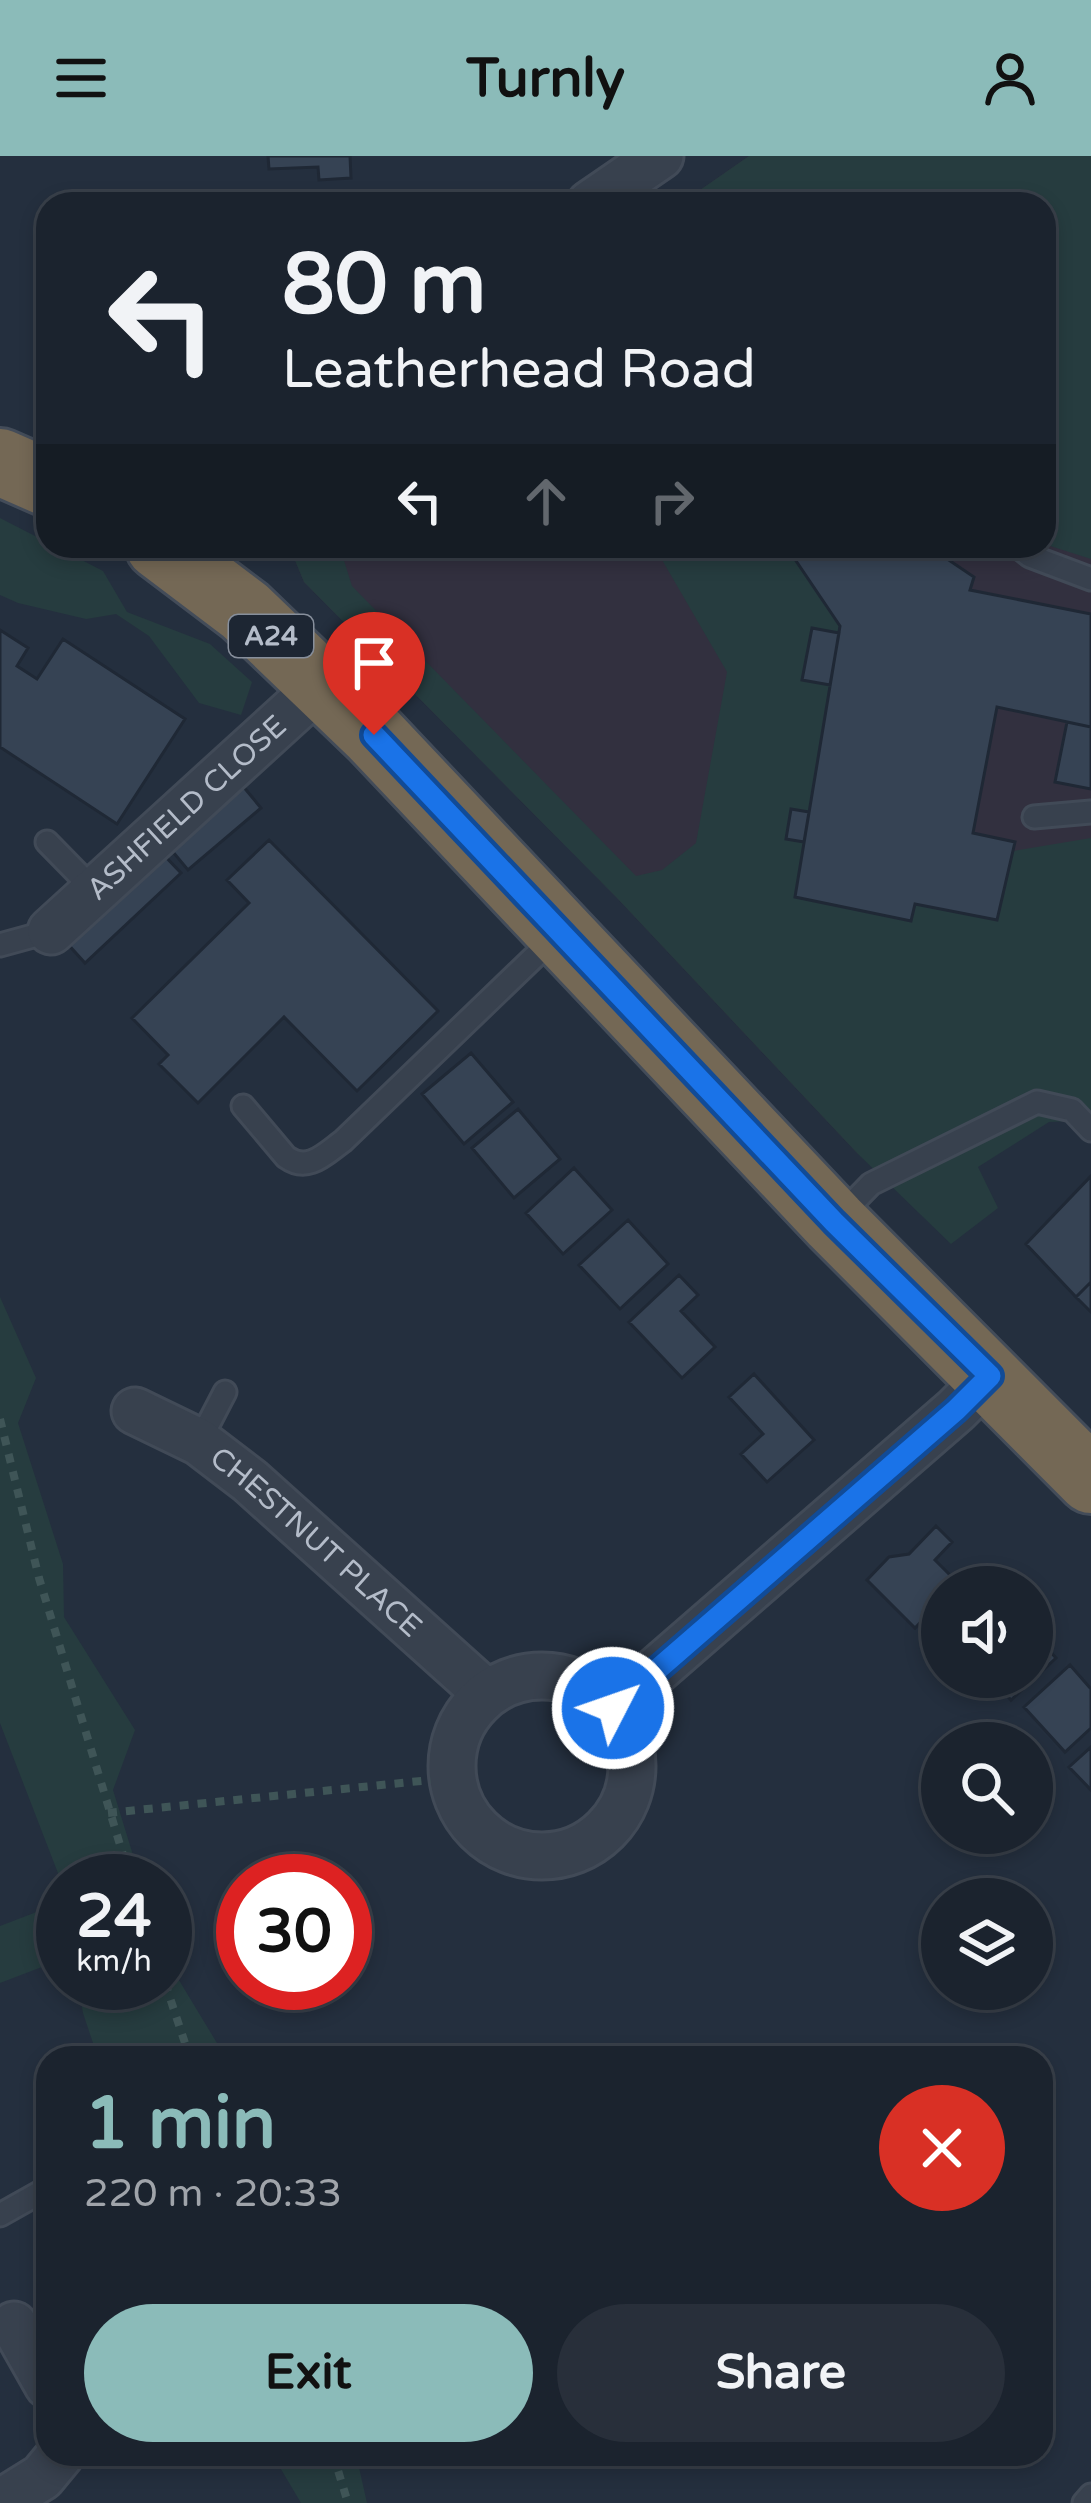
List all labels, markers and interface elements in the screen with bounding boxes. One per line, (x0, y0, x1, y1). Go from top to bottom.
icon: menu (48, 45, 114, 111)
icon: person (977, 45, 1043, 111)
text: Turnly (466, 46, 625, 111)
text: 80 m (282, 235, 486, 336)
icon: left (84, 240, 240, 396)
text: Leatherhead Road (282, 337, 756, 402)
icon: left (387, 468, 453, 534)
icon: ahead (513, 468, 579, 534)
icon: right (639, 468, 705, 534)
pin (323, 612, 425, 735)
road number: A24 (229, 615, 313, 657)
icon: arrive (341, 630, 407, 696)
street label: ASHFIELD CLOSE (79, 707, 294, 908)
street label: CHESTNUT PLACE (203, 1439, 430, 1645)
map controls (921, 1566, 1053, 2010)
button: sound (921, 1566, 1053, 1698)
position arrow (550, 1645, 676, 1771)
button: search (921, 1722, 1053, 1854)
speed limit sign: 30 (216, 1854, 372, 2010)
button: layers (921, 1878, 1053, 2010)
text: 24 (76, 1881, 152, 1953)
text: km/h (76, 1943, 152, 1980)
text: 1 min (84, 2081, 276, 2168)
button: close (879, 2085, 1005, 2211)
text: 220 m · 20:33 (84, 2170, 342, 2217)
button: Exit (84, 2304, 533, 2442)
button: Share (557, 2304, 1005, 2442)

